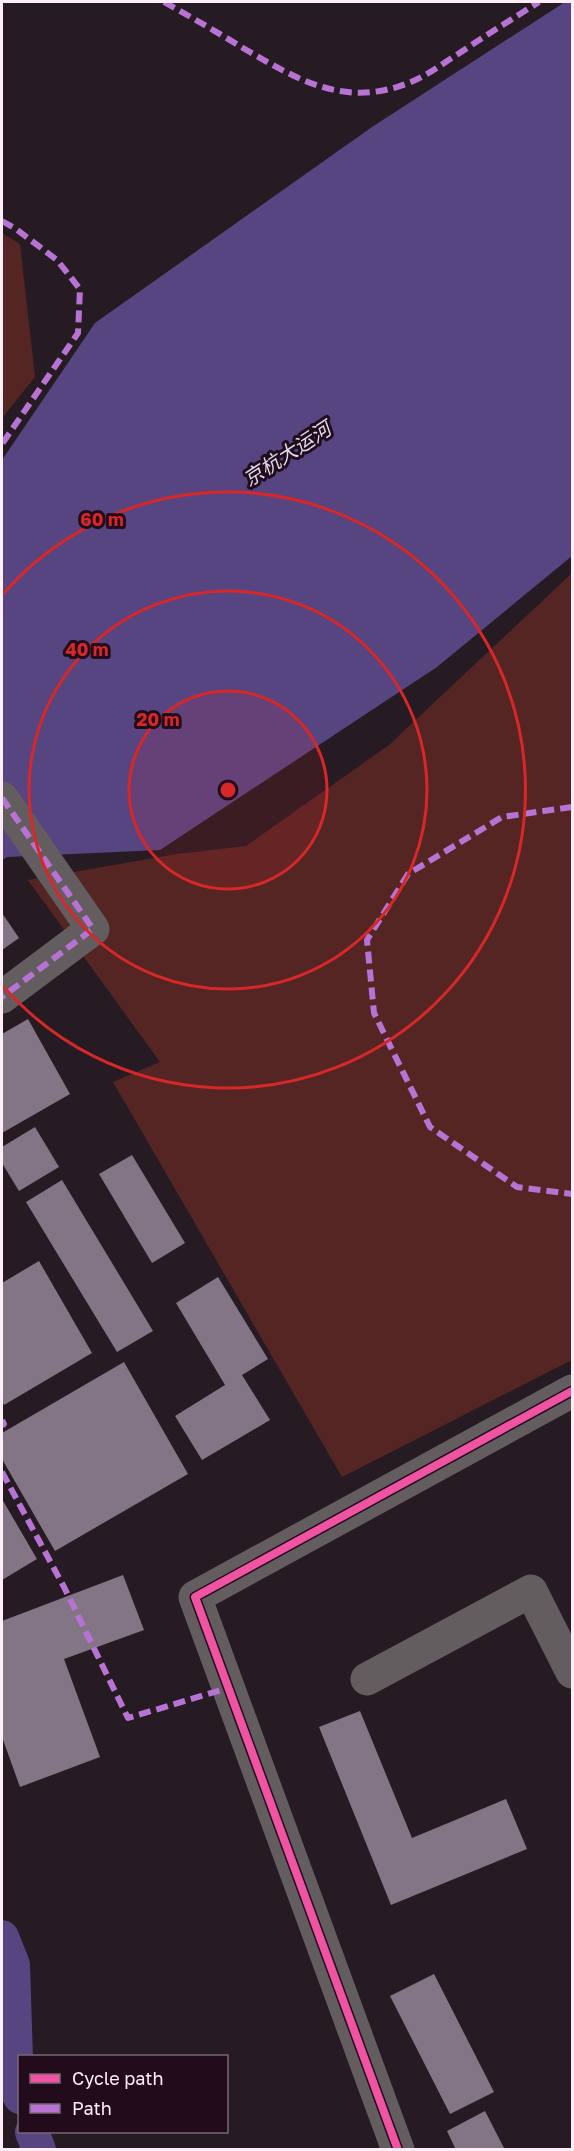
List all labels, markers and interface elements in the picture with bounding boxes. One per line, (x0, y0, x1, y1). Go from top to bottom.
water label: 京杭大运河 (238, 414, 338, 490)
text: 60 m (80, 508, 124, 530)
text: 40 m (65, 638, 109, 660)
text: 20 m (137, 708, 179, 730)
centre of rings (218, 780, 238, 800)
legend (18, 2055, 228, 2133)
text: Cycle path (72, 2067, 164, 2089)
text: Path (72, 2097, 112, 2119)

